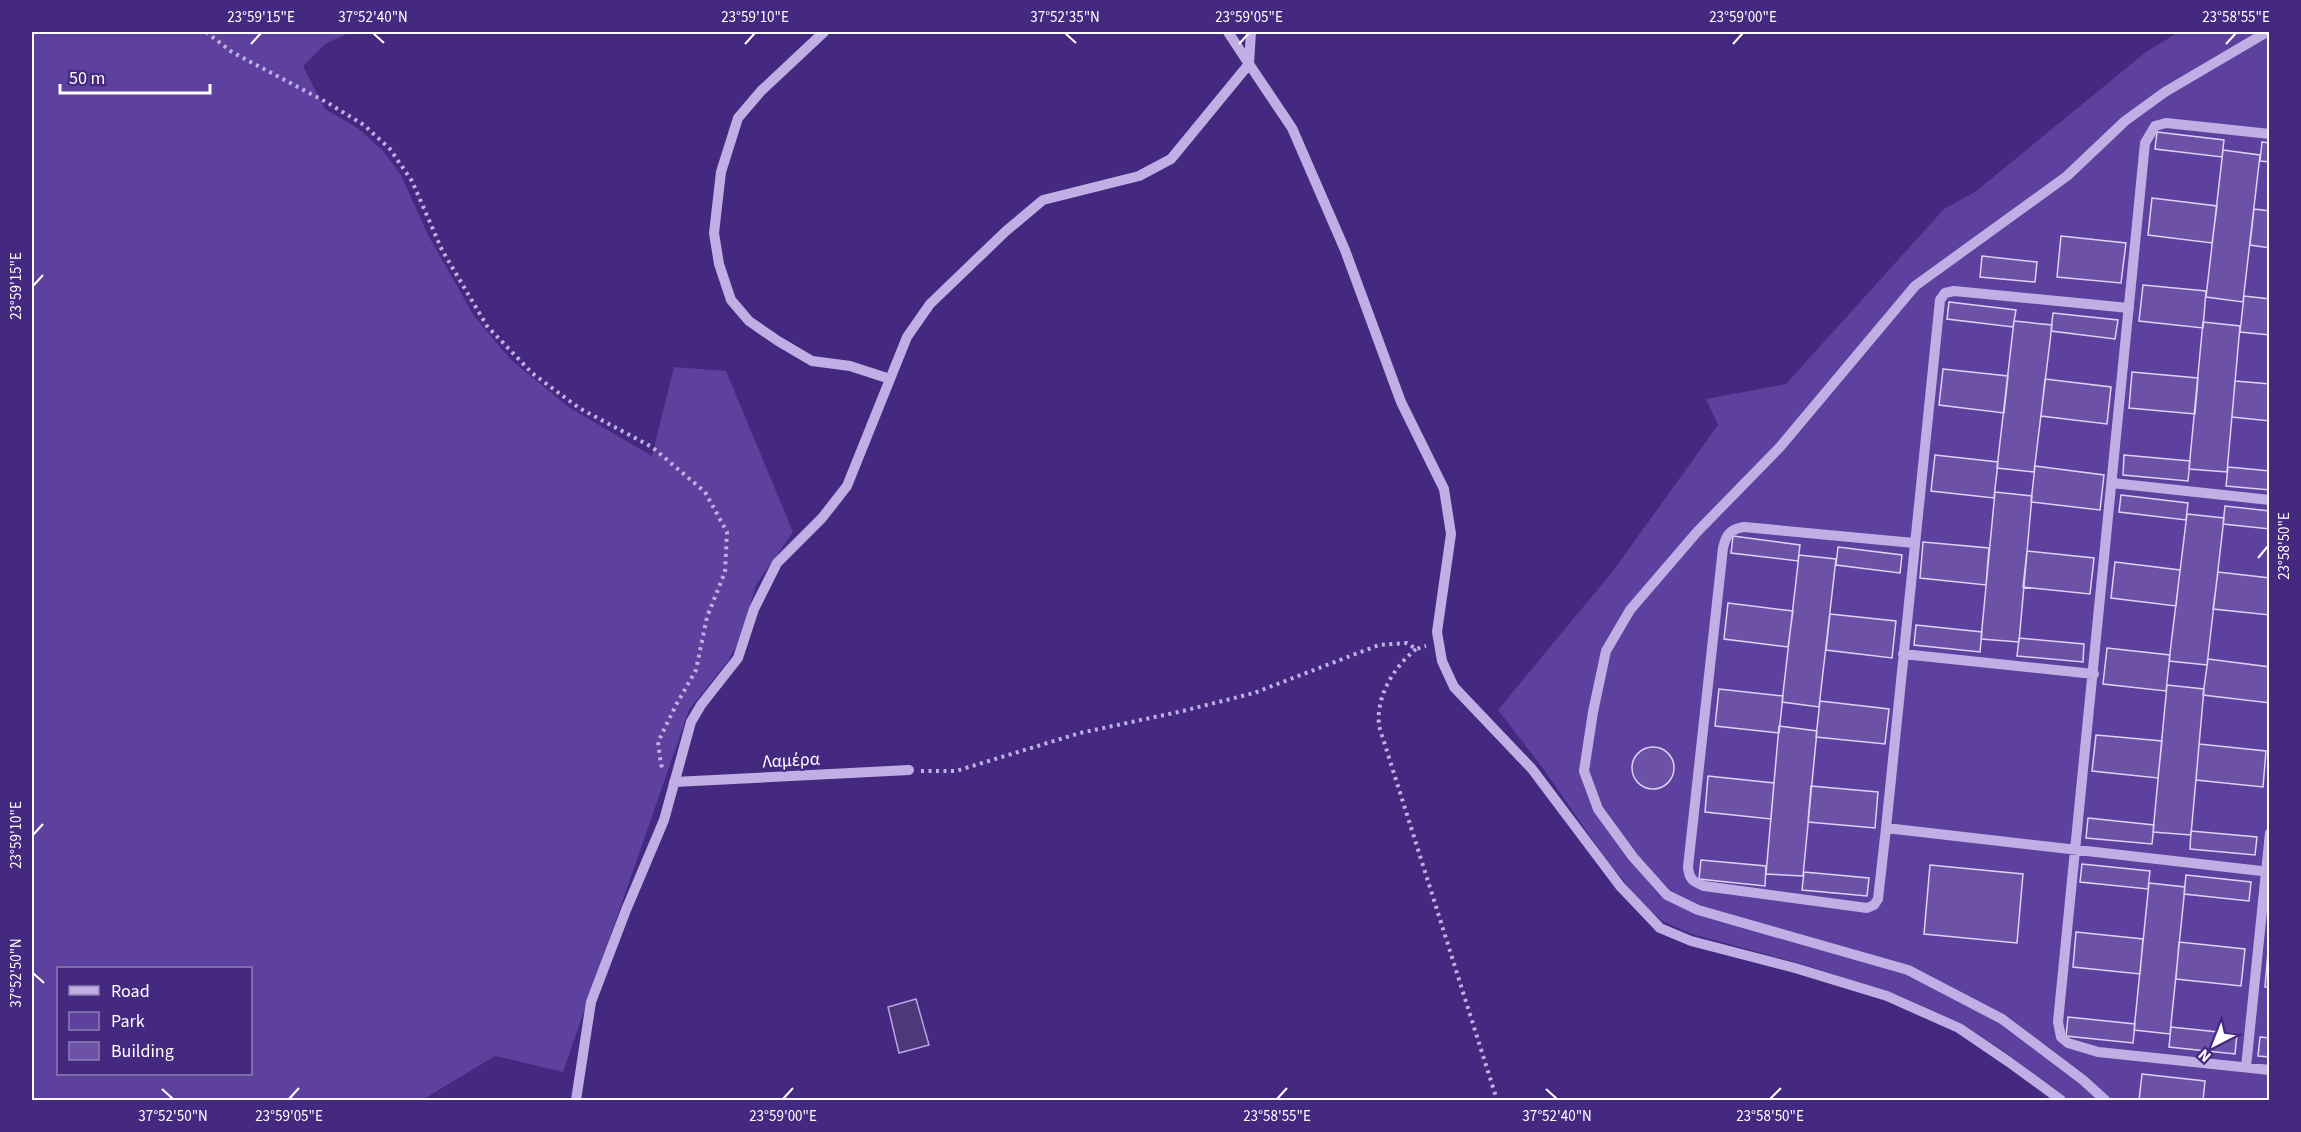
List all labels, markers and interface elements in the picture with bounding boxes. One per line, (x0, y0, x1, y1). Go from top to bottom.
text: 23°59'15"E (227, 7, 295, 28)
text: 37°52'40"N (338, 7, 408, 28)
text: 23°59'10"E (721, 7, 789, 28)
text: 37°52'35"N (1030, 7, 1100, 28)
text: 23°59'05"E (1215, 7, 1283, 28)
text: 23°59'00"E (1709, 7, 1777, 28)
text: 23°58'55"E (2202, 7, 2270, 28)
scale bar (60, 57, 210, 95)
text: 50 m (69, 66, 105, 91)
text: 23°59'15"E (6, 252, 27, 320)
text: 23°58'50"E (2274, 512, 2295, 580)
street label: Λαμέρα (762, 747, 820, 774)
text: 23°59'10"E (6, 801, 27, 869)
text: 37°52'50"N (6, 938, 27, 1008)
legend (57, 967, 252, 1075)
text: Road (111, 979, 150, 1004)
text: Park (111, 1009, 145, 1034)
north arrow (2184, 1015, 2244, 1075)
text: Building (111, 1039, 174, 1064)
text: N (2193, 1044, 2216, 1067)
text: 37°52'50"N (138, 1106, 208, 1127)
text: 23°59'05"E (255, 1106, 323, 1127)
text: 23°59'00"E (749, 1106, 817, 1127)
text: 23°58'55"E (1243, 1106, 1311, 1127)
text: 37°52'40"N (1522, 1106, 1592, 1127)
text: 23°58'50"E (1736, 1106, 1804, 1127)

